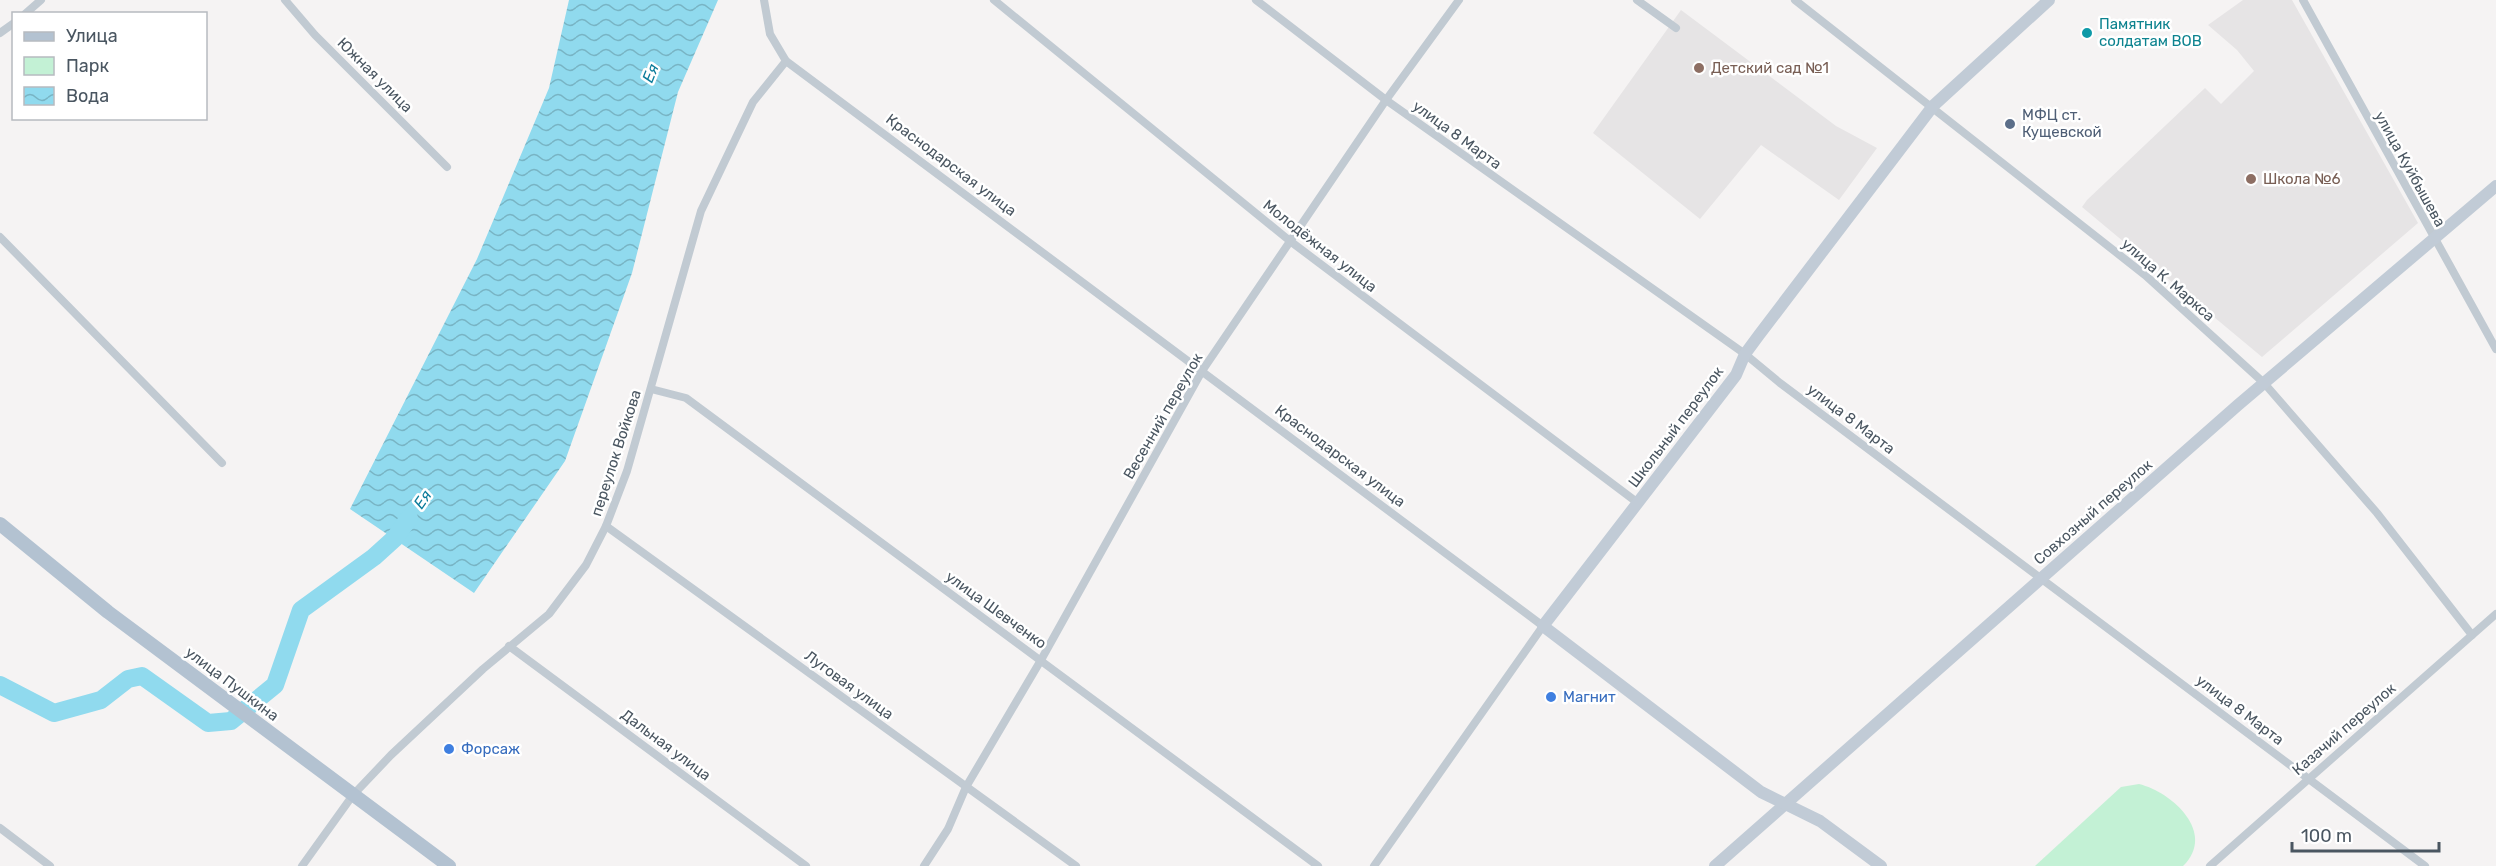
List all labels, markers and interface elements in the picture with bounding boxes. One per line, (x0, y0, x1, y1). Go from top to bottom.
legend (12, 12, 207, 120)
place label: Памятник солдатам ВОВ (2099, 15, 2202, 50)
text: Улица (66, 25, 118, 47)
marker: Памятник солдатам ВОВ (2080, 26, 2094, 40)
street label: Южная улица (334, 34, 416, 116)
text: Парк (66, 55, 110, 77)
place label: Детский сад №1 (1711, 59, 1829, 77)
water label: Ея (638, 61, 663, 85)
marker: Детский сад №1 (1692, 61, 1706, 75)
text: Вода (66, 85, 109, 107)
street label: улица 8 Марта (1409, 97, 1505, 173)
place label: МФЦ ст. Кущевской (2022, 106, 2102, 141)
street label: улица Куйбышева (2371, 108, 2449, 230)
street label: Краснодарская улица (882, 110, 1020, 220)
marker: МФЦ ст. Кущевской (2003, 117, 2017, 131)
place label: Школа №6 (2263, 170, 2341, 188)
marker: Школа №6 (2244, 172, 2258, 186)
street label: Молодёжная улица (1260, 196, 1380, 296)
street label: улица К. Маркса (2118, 235, 2218, 325)
street label: Весенний переулок (1120, 350, 1206, 482)
street label: Школьный переулок (1625, 363, 1727, 491)
street label: улица 8 Марта (1804, 380, 1898, 458)
street label: переулок Войкова (587, 388, 645, 518)
street label: Краснодарская улица (1271, 401, 1409, 511)
street label: Совхозный переулок (2030, 456, 2156, 568)
water label: Ея (409, 486, 436, 512)
street label: улица Шевченко (942, 567, 1050, 653)
street label: улица Пушкина (182, 643, 282, 725)
street label: Луговая улица (801, 647, 897, 723)
street label: улица 8 Марта (2193, 671, 2287, 749)
street label: Казачий переулок (2288, 679, 2400, 779)
place label: Магнит (1563, 688, 1616, 706)
marker: Магнит (1544, 690, 1558, 704)
street label: Дальная улица (618, 705, 714, 785)
place label: Форсаж (461, 740, 520, 758)
marker: Форсаж (442, 742, 456, 756)
scale bar (2292, 815, 2439, 853)
text: 100 m (2301, 825, 2352, 847)

